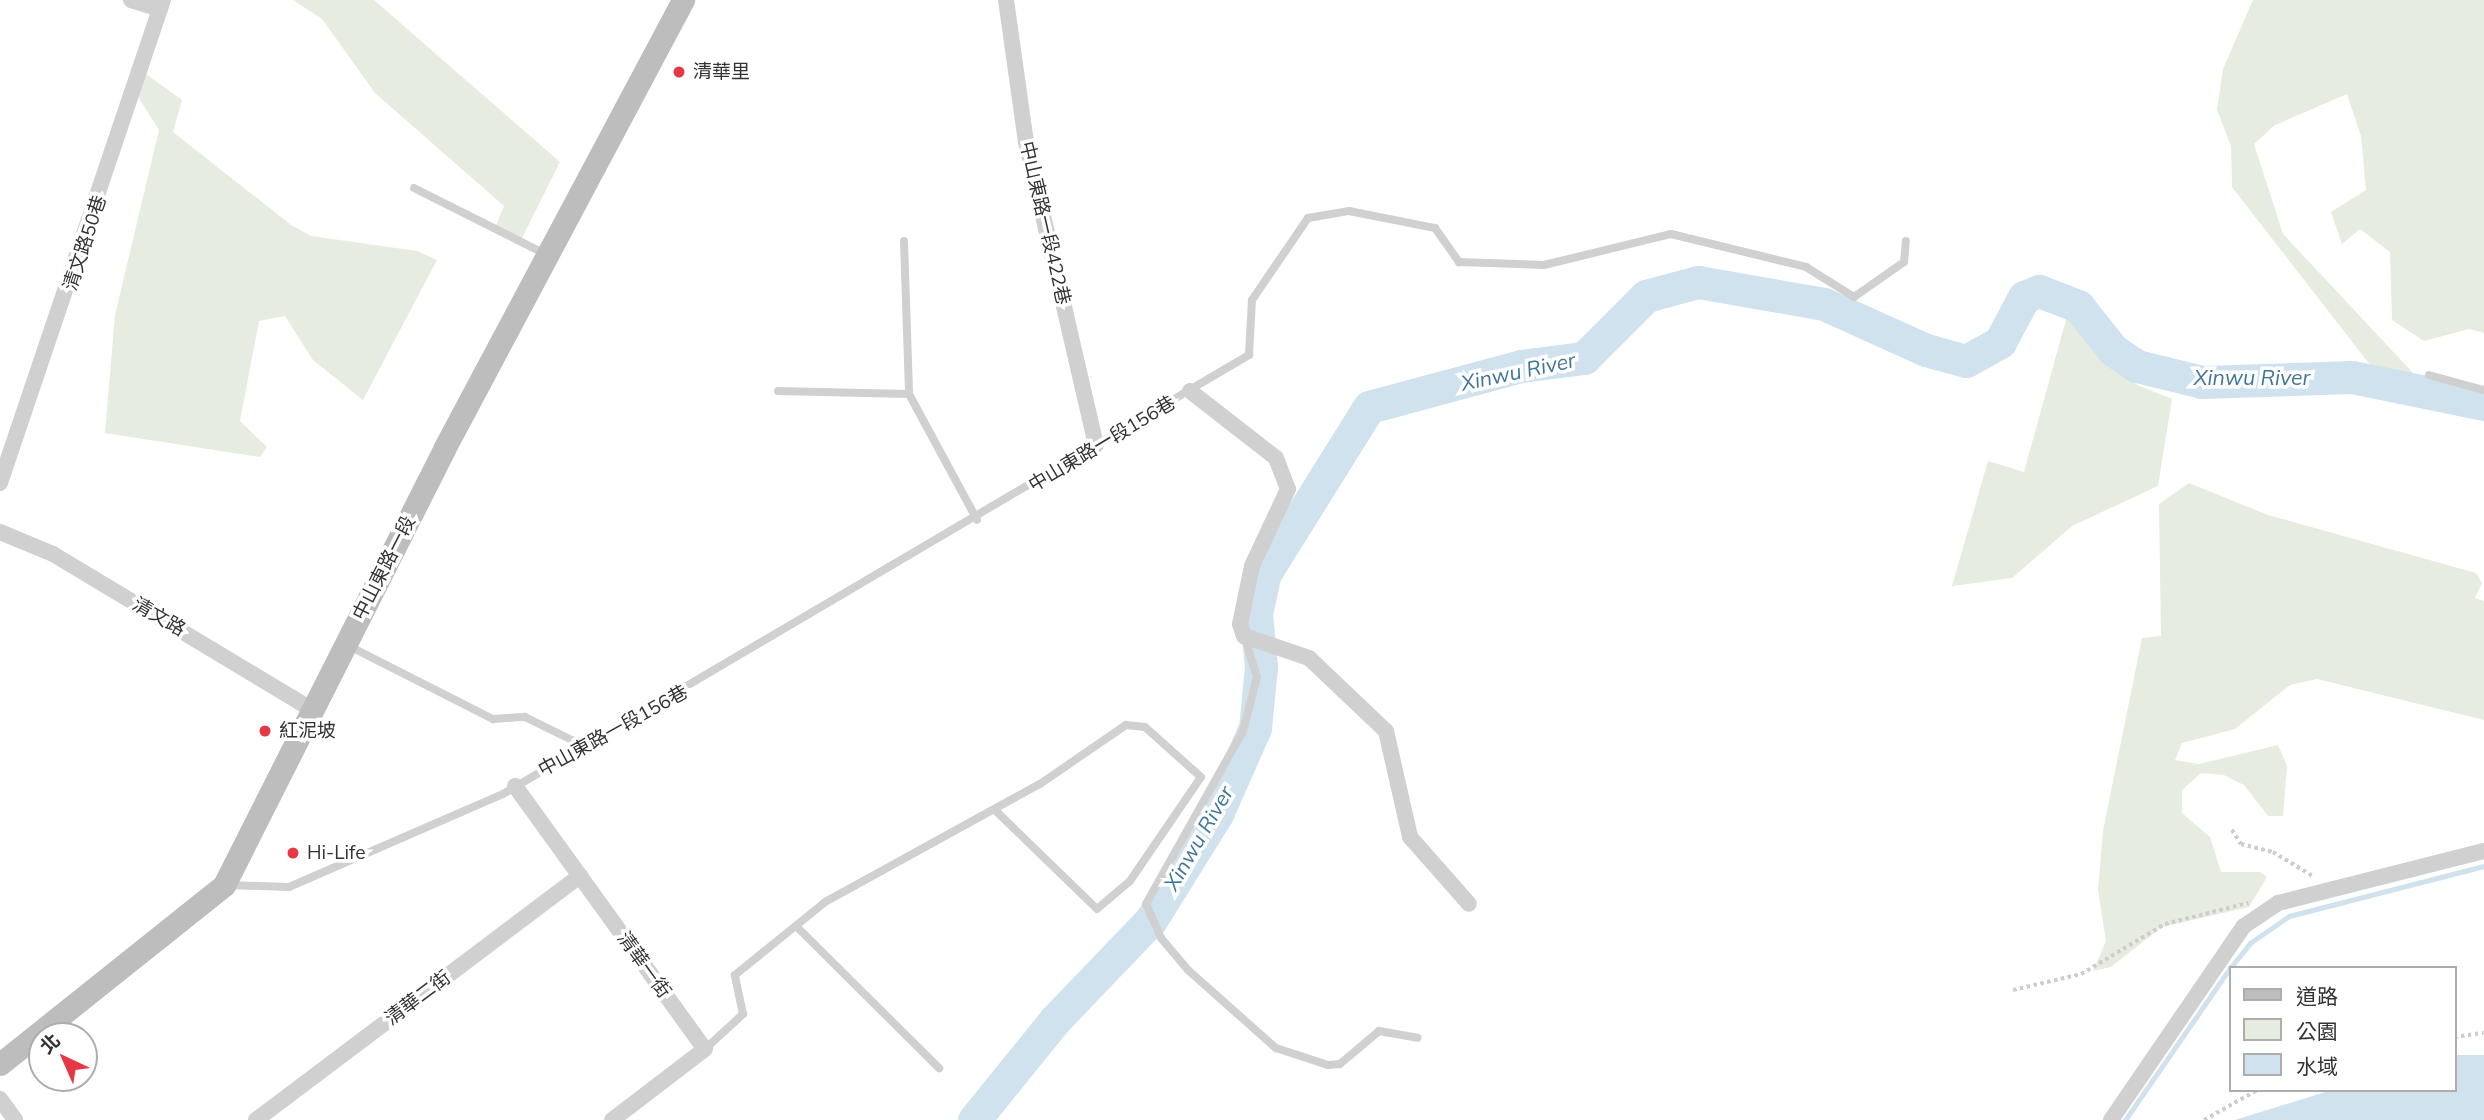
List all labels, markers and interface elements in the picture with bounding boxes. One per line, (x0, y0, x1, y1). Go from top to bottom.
place label: 清華里 (693, 61, 750, 83)
marker: 清華里 (671, 64, 687, 80)
street label: 中山東路一段422巷 (1015, 139, 1075, 307)
street label: 清文路50巷 (59, 192, 111, 294)
water label: Xinwu River (1458, 347, 1578, 395)
water label: Xinwu River (2194, 364, 2310, 390)
street label: 中山東路一段156巷 (1024, 391, 1180, 497)
street label: 中山東路一段 (348, 512, 420, 624)
street label: 清文路 (129, 593, 189, 641)
street label: 中山東路一段156巷 (534, 680, 692, 782)
place label: 紅泥坡 (279, 720, 336, 742)
marker: 紅泥坡 (257, 723, 273, 739)
water label: Xinwu River (1158, 781, 1238, 895)
place label: Hi-Life (307, 842, 366, 864)
marker: Hi-Life (285, 845, 301, 861)
street label: 清華一街 (612, 928, 676, 1002)
street label: 清華二街 (381, 966, 455, 1030)
legend (2228, 966, 2456, 1092)
text: 道路 (2296, 983, 2338, 1009)
text: 公園 (2296, 1018, 2338, 1044)
north arrow (28, 1022, 98, 1092)
text: 北 (35, 1028, 65, 1059)
text: 水域 (2296, 1053, 2338, 1079)

